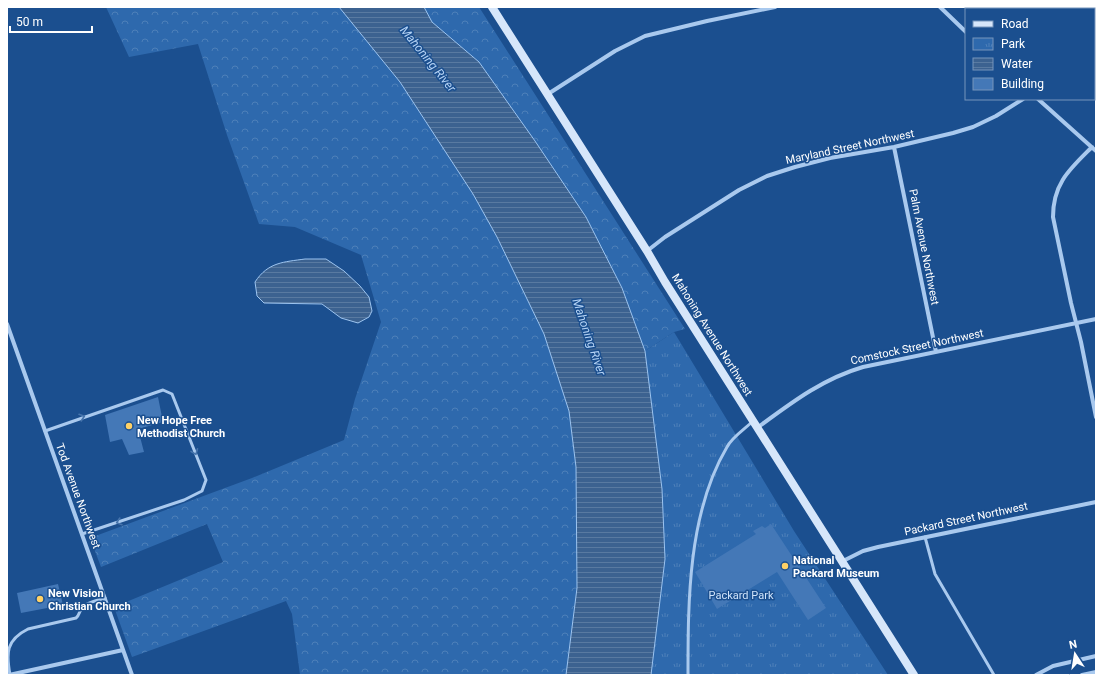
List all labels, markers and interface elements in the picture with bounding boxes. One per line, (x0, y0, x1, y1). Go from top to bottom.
scale bar (10, 8, 92, 34)
legend (965, 8, 1095, 100)
text: 50 m (16, 15, 43, 29)
text: Road (1001, 17, 1029, 31)
water label: Mahoning River (397, 23, 459, 95)
text: Park (1001, 37, 1026, 51)
text: Water (1001, 57, 1032, 71)
text: Building (1001, 77, 1044, 91)
street label: Maryland Street Northwest (784, 127, 916, 167)
street label: Palm Avenue Northwest (906, 188, 942, 306)
street label: Mahoning Avenue Northwest (669, 272, 755, 399)
water label: Mahoning River (569, 297, 609, 378)
street label: Comstock Street Northwest (849, 326, 985, 367)
one-way arrow (78, 413, 85, 422)
place label: New Hope Free Methodist Church (137, 414, 225, 440)
marker: New Hope Free Methodist Church (124, 421, 134, 431)
street label: Tod Avenue Northwest (53, 442, 103, 551)
one-way arrow (190, 448, 198, 456)
street label: Packard Street Northwest (903, 499, 1029, 538)
one-way arrow (116, 517, 123, 525)
place label: National Packard Museum (793, 554, 879, 580)
marker: National Packard Museum (780, 561, 790, 571)
place label: New Vision Christian Church (48, 587, 131, 613)
park label: Packard Park (709, 589, 774, 602)
marker: New Vision Christian Church (35, 594, 45, 604)
north arrow (1055, 634, 1095, 674)
text: N (1068, 637, 1078, 652)

